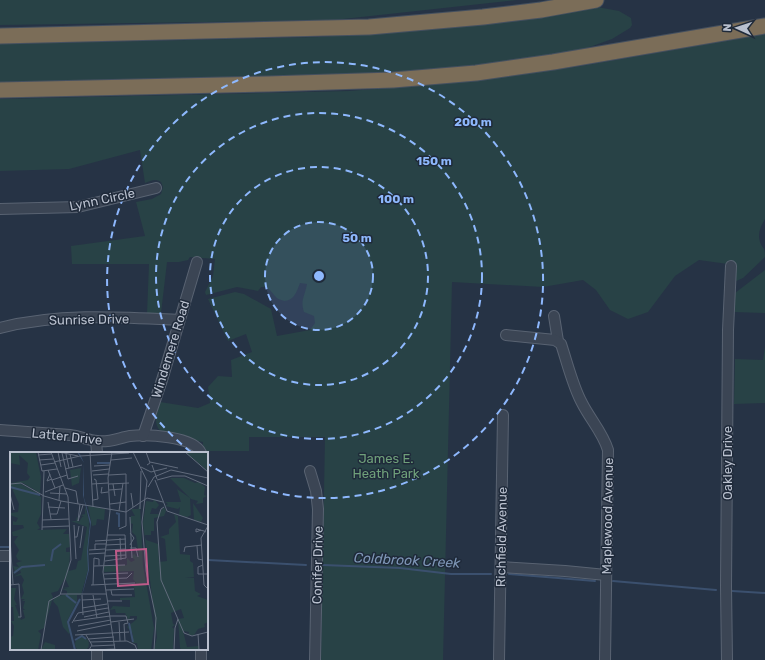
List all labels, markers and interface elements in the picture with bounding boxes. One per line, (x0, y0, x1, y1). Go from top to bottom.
north arrow (717, 8, 757, 48)
text: N (721, 23, 734, 32)
text: 200 m (454, 115, 492, 129)
text: 150 m (416, 154, 452, 168)
street label: Lynn Circle (68, 185, 136, 214)
text: 100 m (378, 192, 414, 206)
text: 50 m (342, 231, 372, 245)
centre of rings (312, 269, 326, 283)
street label: Windemere Road (148, 298, 192, 400)
street label: Sunrise Drive (49, 311, 129, 328)
street label: Latter Drive (31, 425, 103, 448)
street label: Oakley Drive (720, 426, 735, 500)
park label: James E. Heath Park (353, 451, 420, 481)
inset map (10, 452, 208, 650)
street label: Maplewood Avenue (599, 457, 616, 575)
street label: Richfield Avenue (493, 487, 510, 587)
street label: Conifer Drive (309, 526, 326, 604)
water label: Coldbrook Creek (353, 549, 461, 572)

